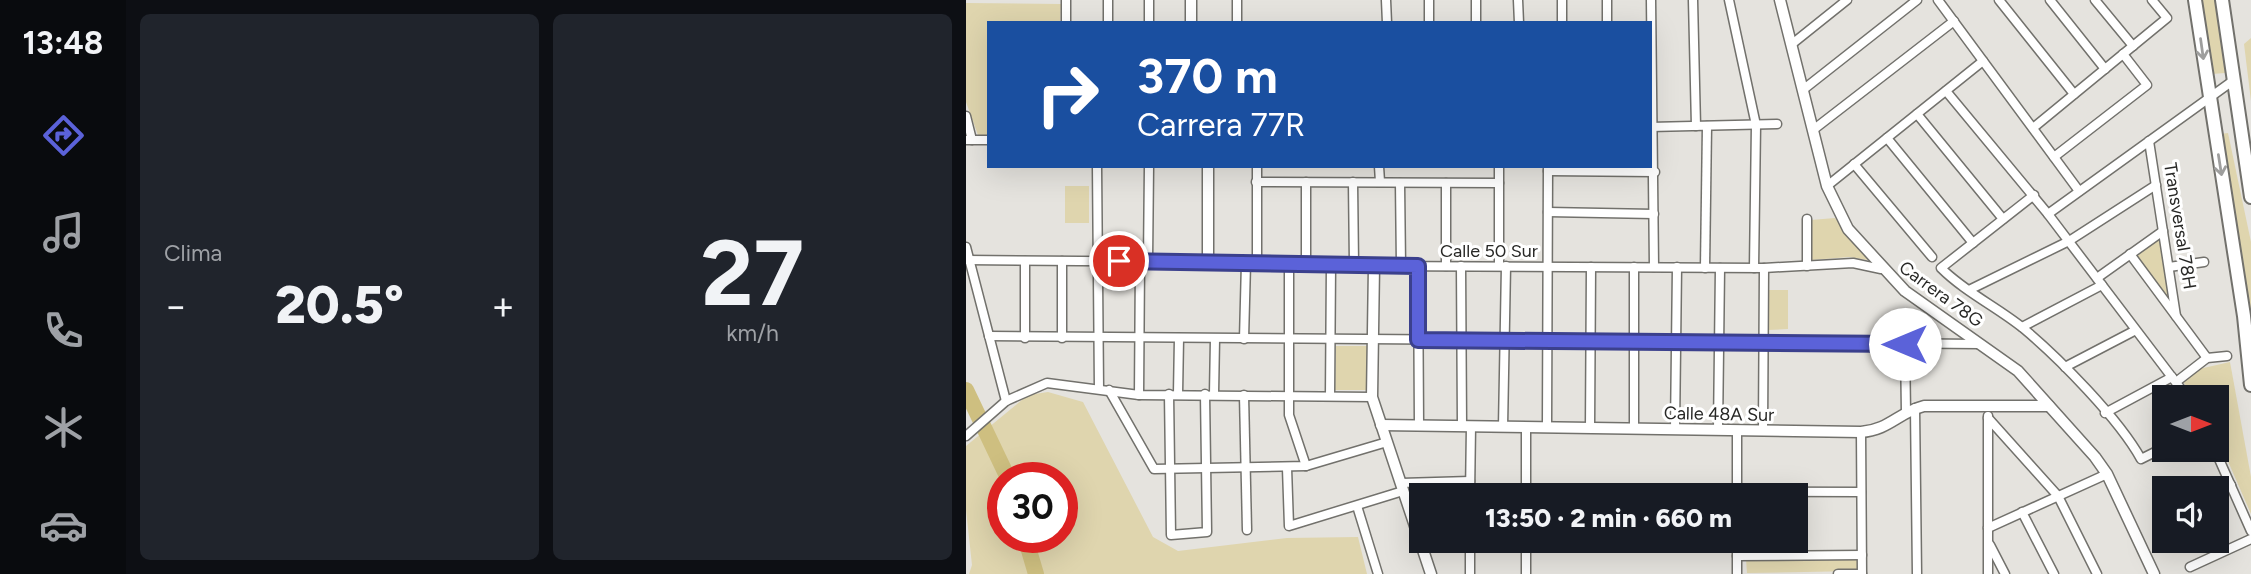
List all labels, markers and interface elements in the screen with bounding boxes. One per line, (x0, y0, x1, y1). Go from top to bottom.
text: 13:48 (23, 24, 103, 62)
one-way arrow (2196, 37, 2209, 60)
text: 370 m (1137, 46, 1278, 105)
icon: right (1022, 49, 1113, 140)
text: Carrera 77R (1137, 106, 1305, 144)
icon: directions (39, 111, 88, 160)
one-way arrow (2214, 153, 2227, 176)
street label: Transversal 78H (2159, 161, 2201, 291)
icon: music (39, 208, 88, 257)
text: 27 (701, 219, 804, 328)
pin (1089, 231, 1149, 291)
text: Clima (164, 239, 222, 267)
street label: Calle 50 Sur (1440, 240, 1538, 262)
icon: arrive (1100, 242, 1138, 280)
street label: Carrera 78G (1895, 256, 1987, 332)
text: 20.5° (275, 274, 404, 336)
text: − (164, 283, 188, 329)
text: + (491, 283, 515, 329)
icon: phone (39, 306, 88, 355)
position arrow (1868, 307, 1942, 381)
text: km/h (726, 319, 779, 347)
north arrow (2152, 385, 2230, 462)
map controls (2152, 385, 2229, 553)
street label: Calle 48A Sur (1664, 402, 1774, 426)
icon: climate (39, 403, 88, 452)
speed limit sign: 30 (987, 462, 1078, 553)
button: sound (2152, 476, 2229, 553)
icon: car (39, 501, 88, 550)
text: 13:50 · 2 min · 660 m (1485, 502, 1732, 534)

